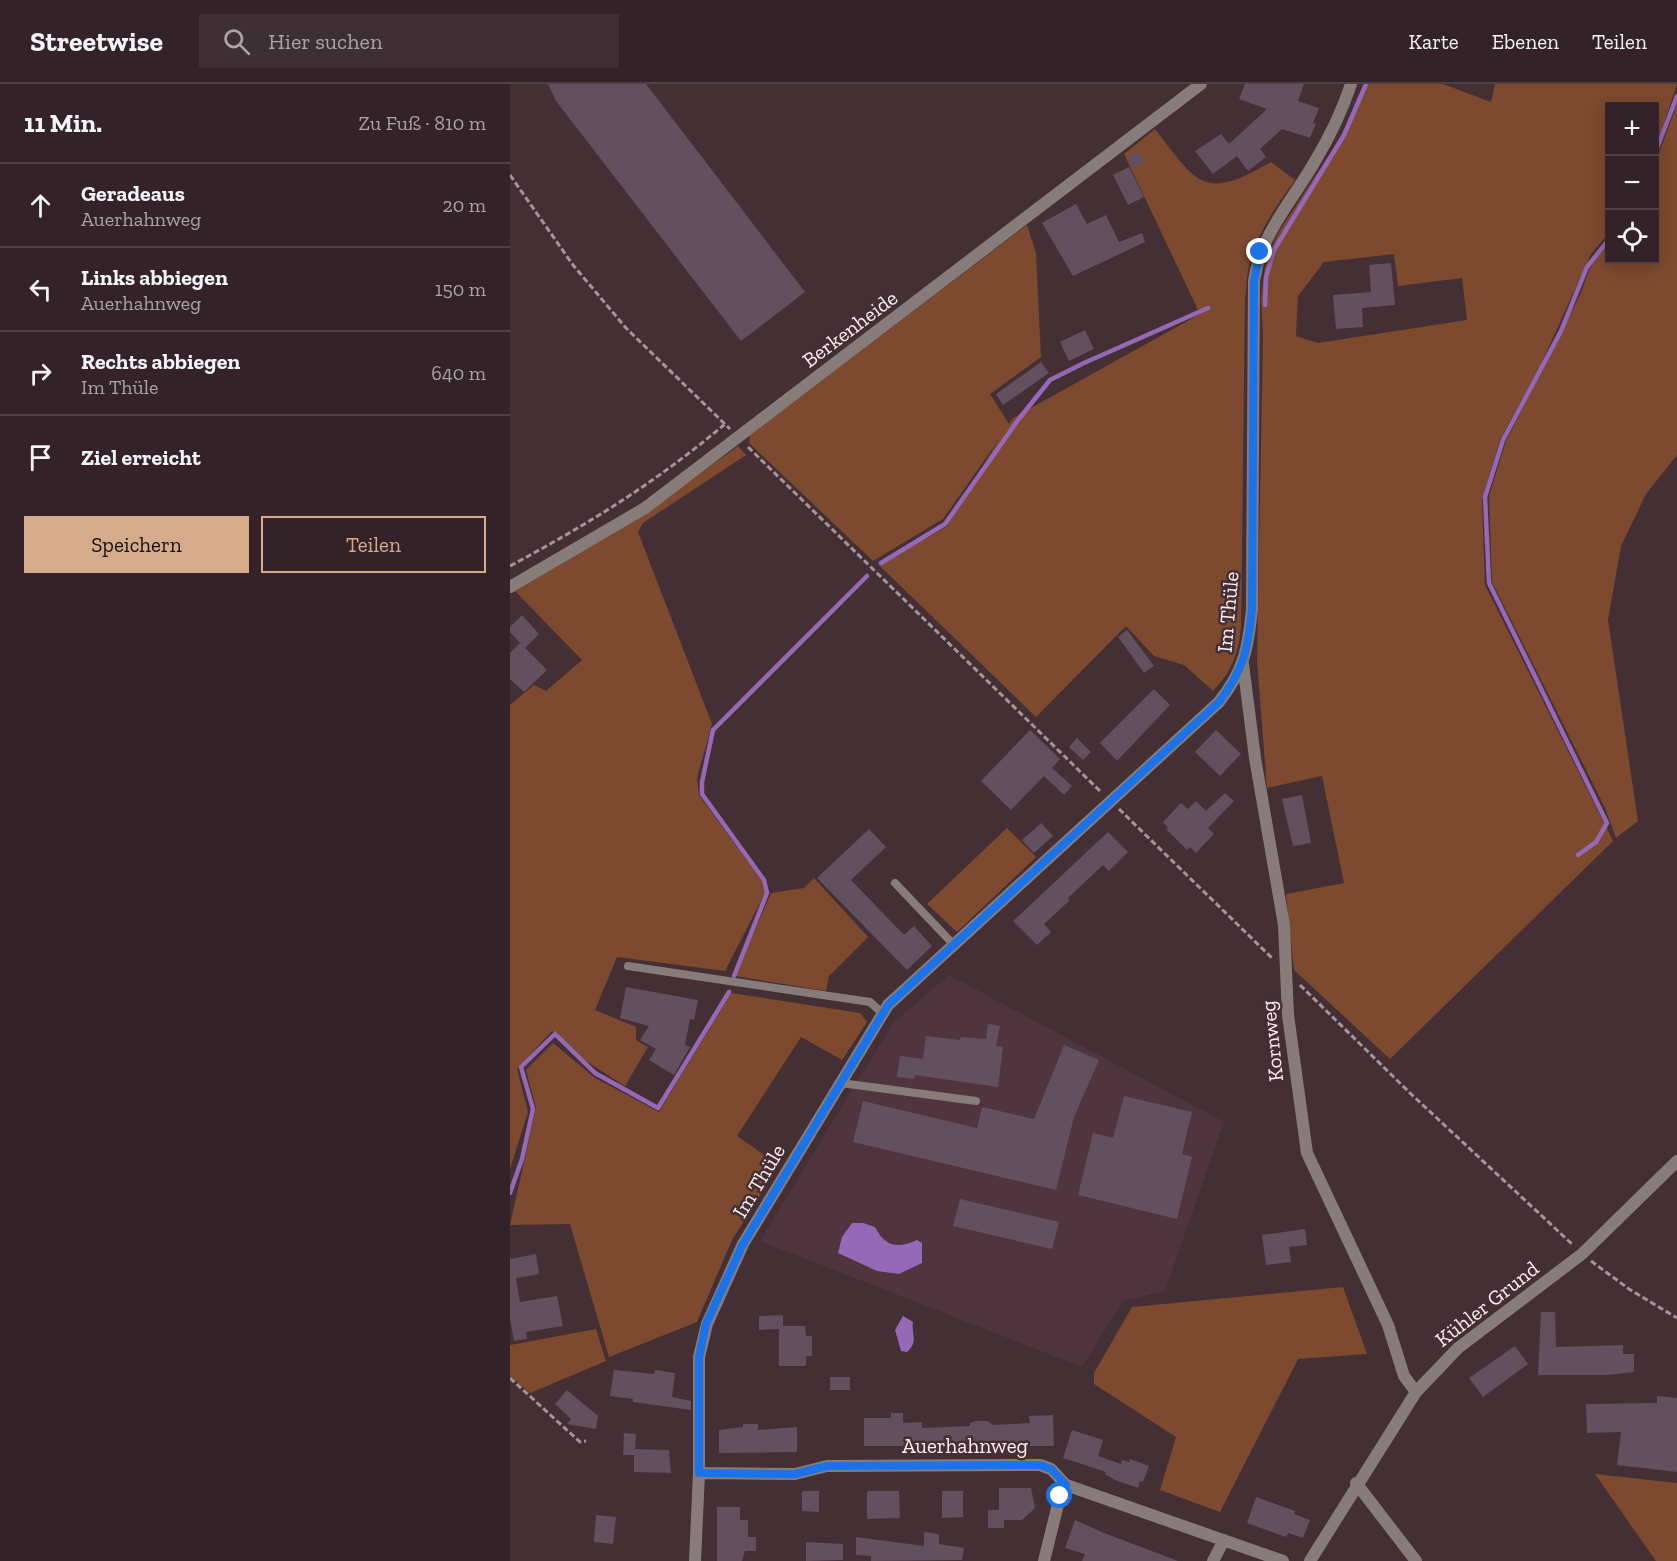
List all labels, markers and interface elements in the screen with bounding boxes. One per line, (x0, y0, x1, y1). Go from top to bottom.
search box (199, 14, 619, 68)
text: Streetwise (30, 25, 163, 58)
icon: search (220, 25, 253, 58)
text: Hier suchen (268, 28, 383, 55)
text: Karte (1409, 29, 1459, 54)
text: Ebenen (1492, 29, 1559, 54)
text: Teilen (1592, 29, 1647, 54)
map controls (1605, 102, 1659, 264)
button: + (1605, 102, 1659, 156)
text: 11 Min. (24, 107, 102, 139)
text: Zu Fuß · 810 m (359, 111, 486, 135)
button: − (1605, 156, 1659, 210)
text: Geradeaus (81, 180, 185, 207)
icon: ahead (24, 189, 57, 222)
text: 20 m (442, 193, 486, 217)
text: Auerhahnweg (81, 207, 201, 231)
button: locate (1605, 210, 1659, 264)
route end (1246, 238, 1272, 264)
text: Links abbiegen (81, 264, 228, 291)
icon: left (24, 273, 57, 306)
text: 150 m (435, 277, 486, 301)
street label: Berkenheide (797, 285, 902, 372)
text: Auerhahnweg (81, 291, 201, 315)
text: Rechts abbiegen (81, 348, 240, 375)
icon: right (24, 357, 57, 390)
text: 640 m (431, 361, 486, 385)
text: Im Thüle (81, 375, 158, 399)
icon: arrive (24, 441, 57, 474)
text: Ziel erreicht (81, 444, 201, 471)
button: Speichern (24, 516, 249, 573)
button: Teilen (261, 516, 486, 573)
street label: Im Thüle (1212, 570, 1244, 654)
street label: Kornweg (1255, 999, 1288, 1083)
street label: Im Thüle (727, 1139, 790, 1222)
street label: Kühler Grund (1430, 1255, 1544, 1352)
street label: Auerhahnweg (902, 1433, 1029, 1458)
route start (1046, 1482, 1072, 1508)

